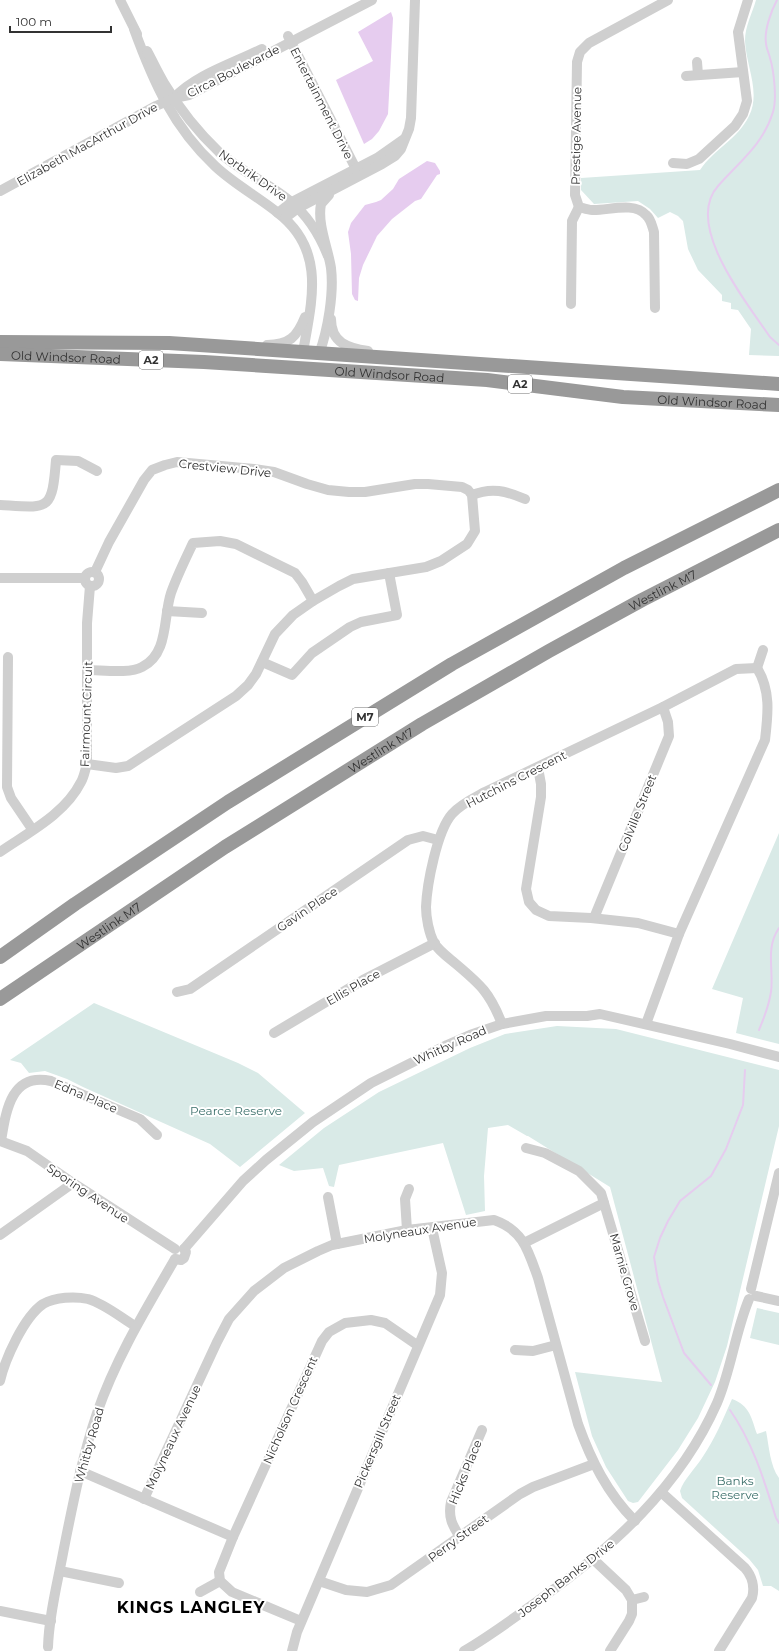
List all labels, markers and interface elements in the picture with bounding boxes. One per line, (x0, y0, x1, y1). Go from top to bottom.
scale bar (10, 8, 111, 34)
text: 100 m (16, 14, 52, 29)
street label: Circa Boulevarde (184, 41, 282, 101)
street label: Entertainment Drive (287, 45, 357, 161)
street label: Prestige Avenue (568, 87, 584, 185)
street label: Elizabeth MacArthur Drive (14, 99, 160, 189)
street label: Norbrik Drive (216, 146, 290, 204)
street label: Old Windsor Road (11, 347, 121, 366)
road number: A2 (139, 351, 163, 369)
street label: Old Windsor Road (334, 363, 445, 385)
road number: A2 (508, 375, 532, 393)
street label: Old Windsor Road (657, 391, 767, 412)
street label: Crestview Drive (178, 456, 272, 480)
street label: Westlink M7 (626, 566, 699, 614)
street label: Fairmount Circuit (77, 661, 95, 767)
road number: M7 (352, 708, 378, 726)
street label: Westlink M7 (345, 724, 416, 776)
street label: Hutchins Crescent (463, 747, 569, 811)
street label: Colville Street (615, 772, 659, 854)
street label: Gavin Place (274, 883, 340, 935)
street label: Westlink M7 (74, 899, 143, 953)
street label: Ellis Place (323, 966, 383, 1008)
street label: Whitby Road (411, 1022, 489, 1068)
street label: Edna Place (52, 1076, 120, 1116)
park label: Pearce Reserve (190, 1103, 282, 1118)
street label: Sporing Avenue (44, 1160, 132, 1226)
street label: Molyneaux Avenue (363, 1214, 477, 1246)
street label: Marnie Grove (607, 1232, 643, 1312)
street label: Nicholson Crescent (259, 1354, 321, 1466)
street label: Molyneaux Avenue (142, 1382, 204, 1492)
street label: Pickersgill Street (350, 1392, 404, 1490)
street label: Whitby Road (71, 1405, 107, 1485)
street label: Hicks Place (445, 1437, 485, 1507)
park label: Banks Reserve (711, 1473, 759, 1502)
street label: Perry Street (425, 1511, 491, 1565)
street label: Joseph Banks Drive (514, 1536, 617, 1621)
district label: KINGS LANGLEY (117, 1598, 265, 1617)

